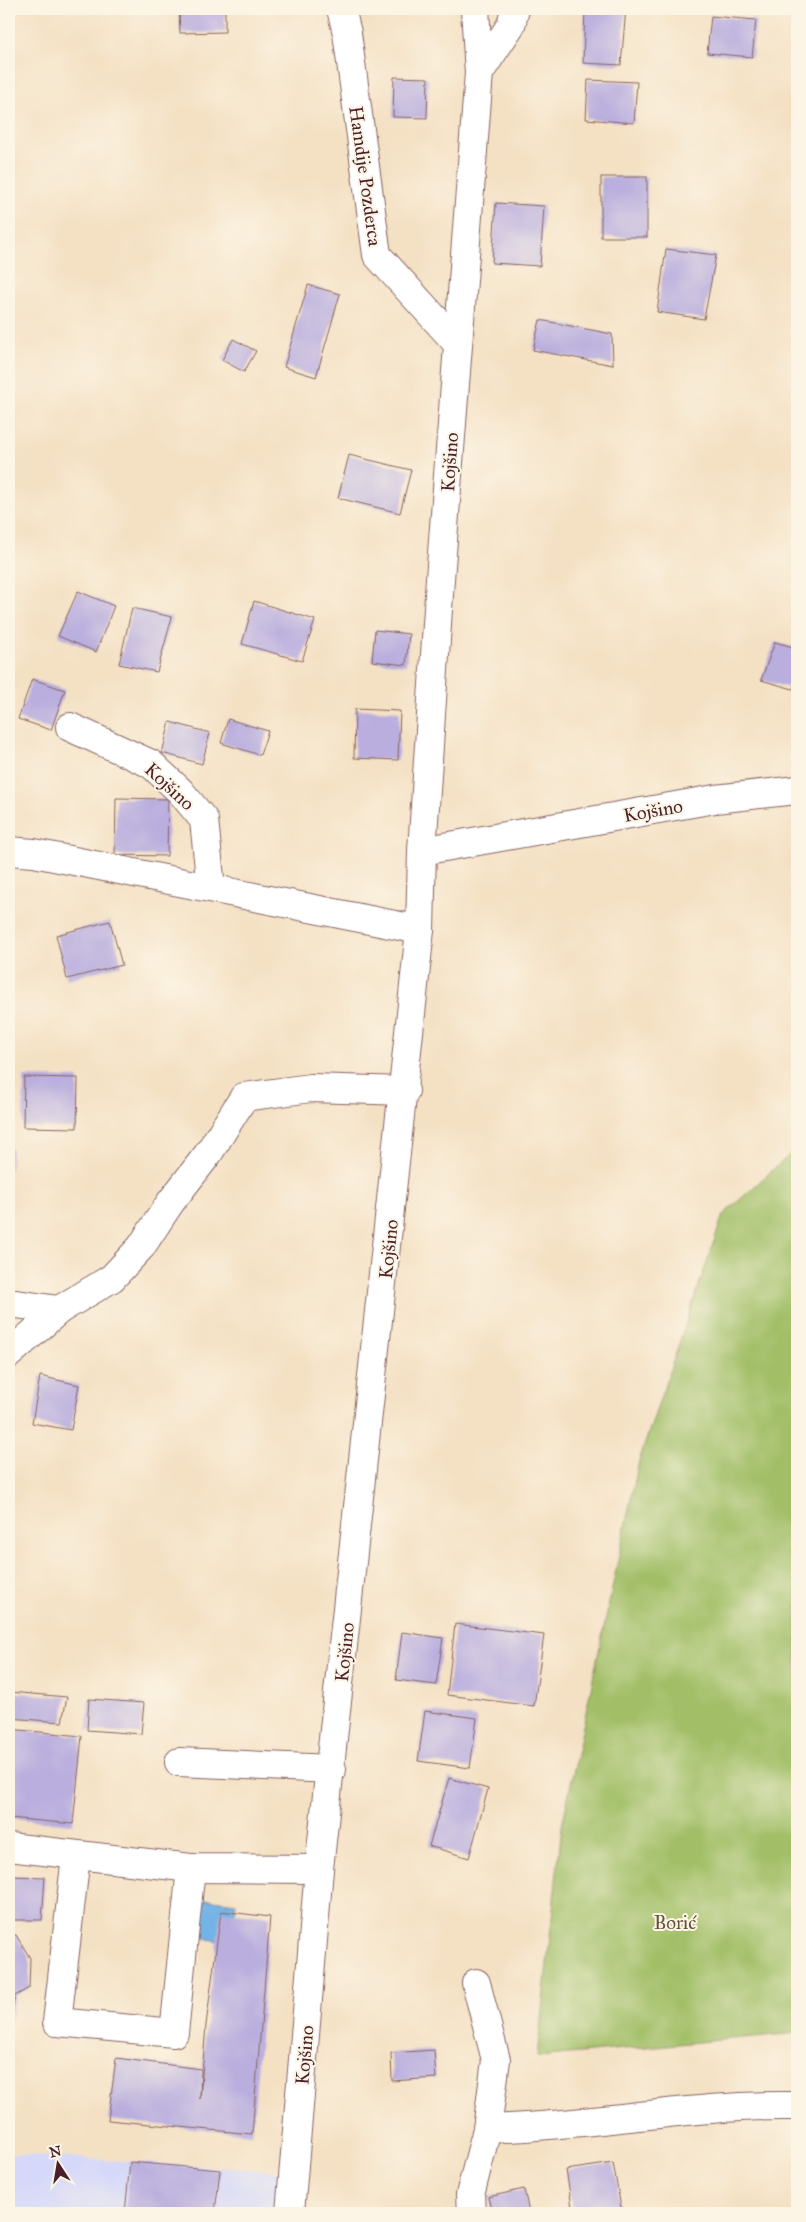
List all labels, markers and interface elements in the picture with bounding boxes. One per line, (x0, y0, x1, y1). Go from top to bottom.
street label: Hamdije Pozderca (344, 105, 387, 249)
street label: Kojšino (436, 431, 463, 493)
street label: Kojšino (140, 758, 200, 815)
street label: Kojšino (622, 794, 685, 827)
street label: Kojšino (374, 1218, 403, 1280)
street label: Kojšino (330, 1621, 359, 1683)
park label: Borić (654, 1911, 697, 1934)
street label: Kojšino (290, 2024, 319, 2086)
north arrow (32, 2140, 82, 2190)
text: N (48, 2142, 63, 2161)

